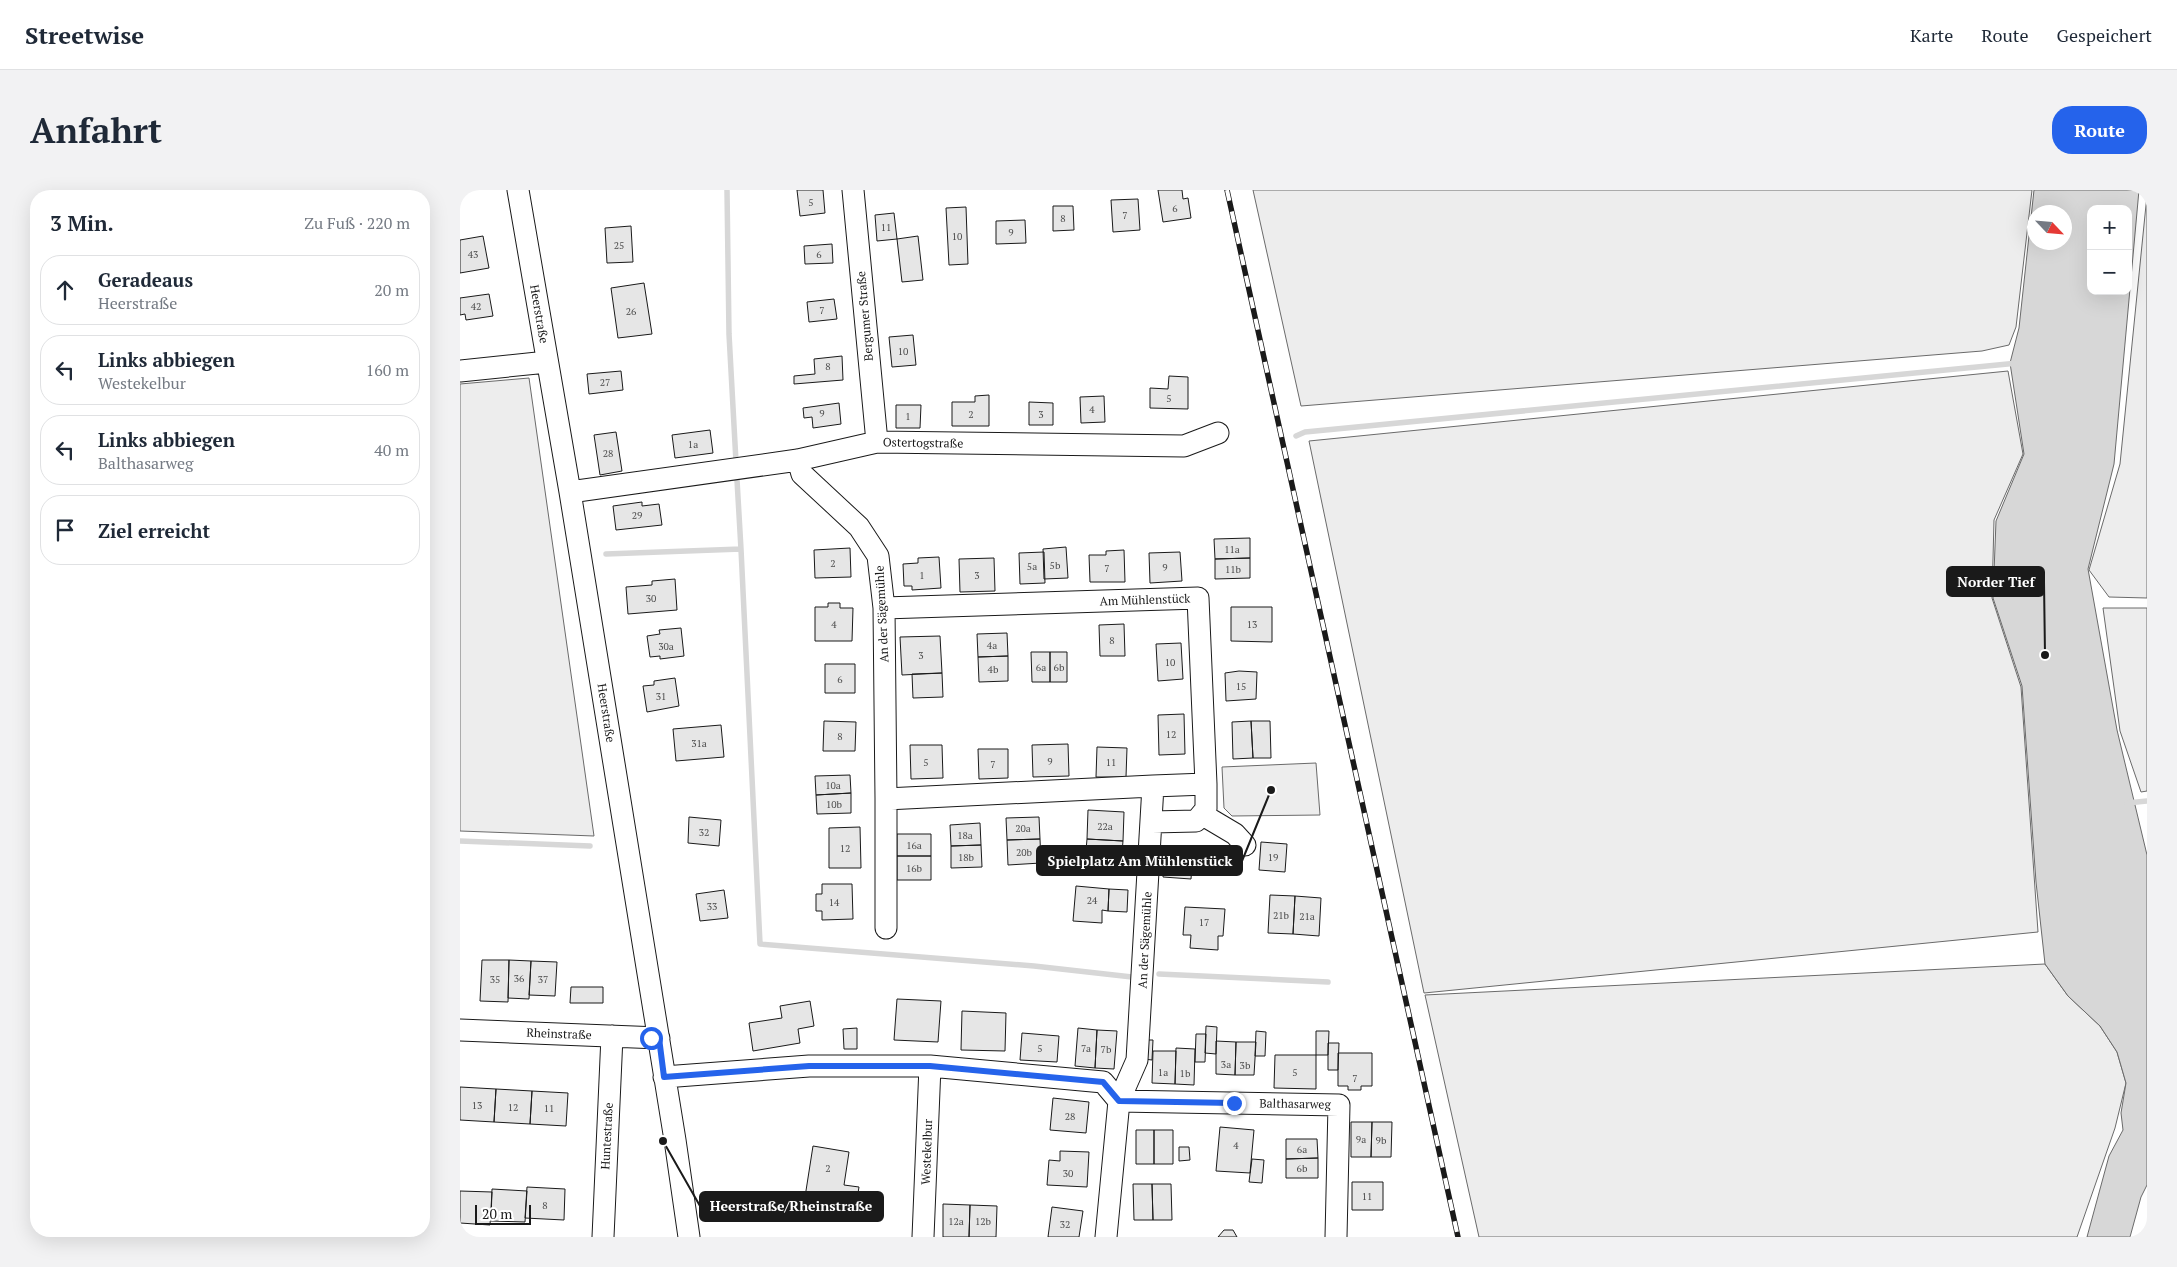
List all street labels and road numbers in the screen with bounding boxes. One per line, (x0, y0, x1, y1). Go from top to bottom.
street label: Bergumer Straße (853, 270, 876, 362)
street label: Heerstraße (527, 283, 552, 344)
street label: Ostertogstraße (883, 434, 963, 451)
street label: An der Sägemühle (871, 565, 892, 663)
street label: Am Mühlenstück (1099, 590, 1191, 609)
street label: Heerstraße (594, 682, 619, 743)
street label: An der Sägemühle (1134, 891, 1155, 989)
street label: Rheinstraße (526, 1025, 592, 1042)
street label: Balthasarweg (1259, 1095, 1332, 1112)
street label: Huntestraße (597, 1102, 616, 1170)
street label: Westekelbur (918, 1118, 935, 1185)

